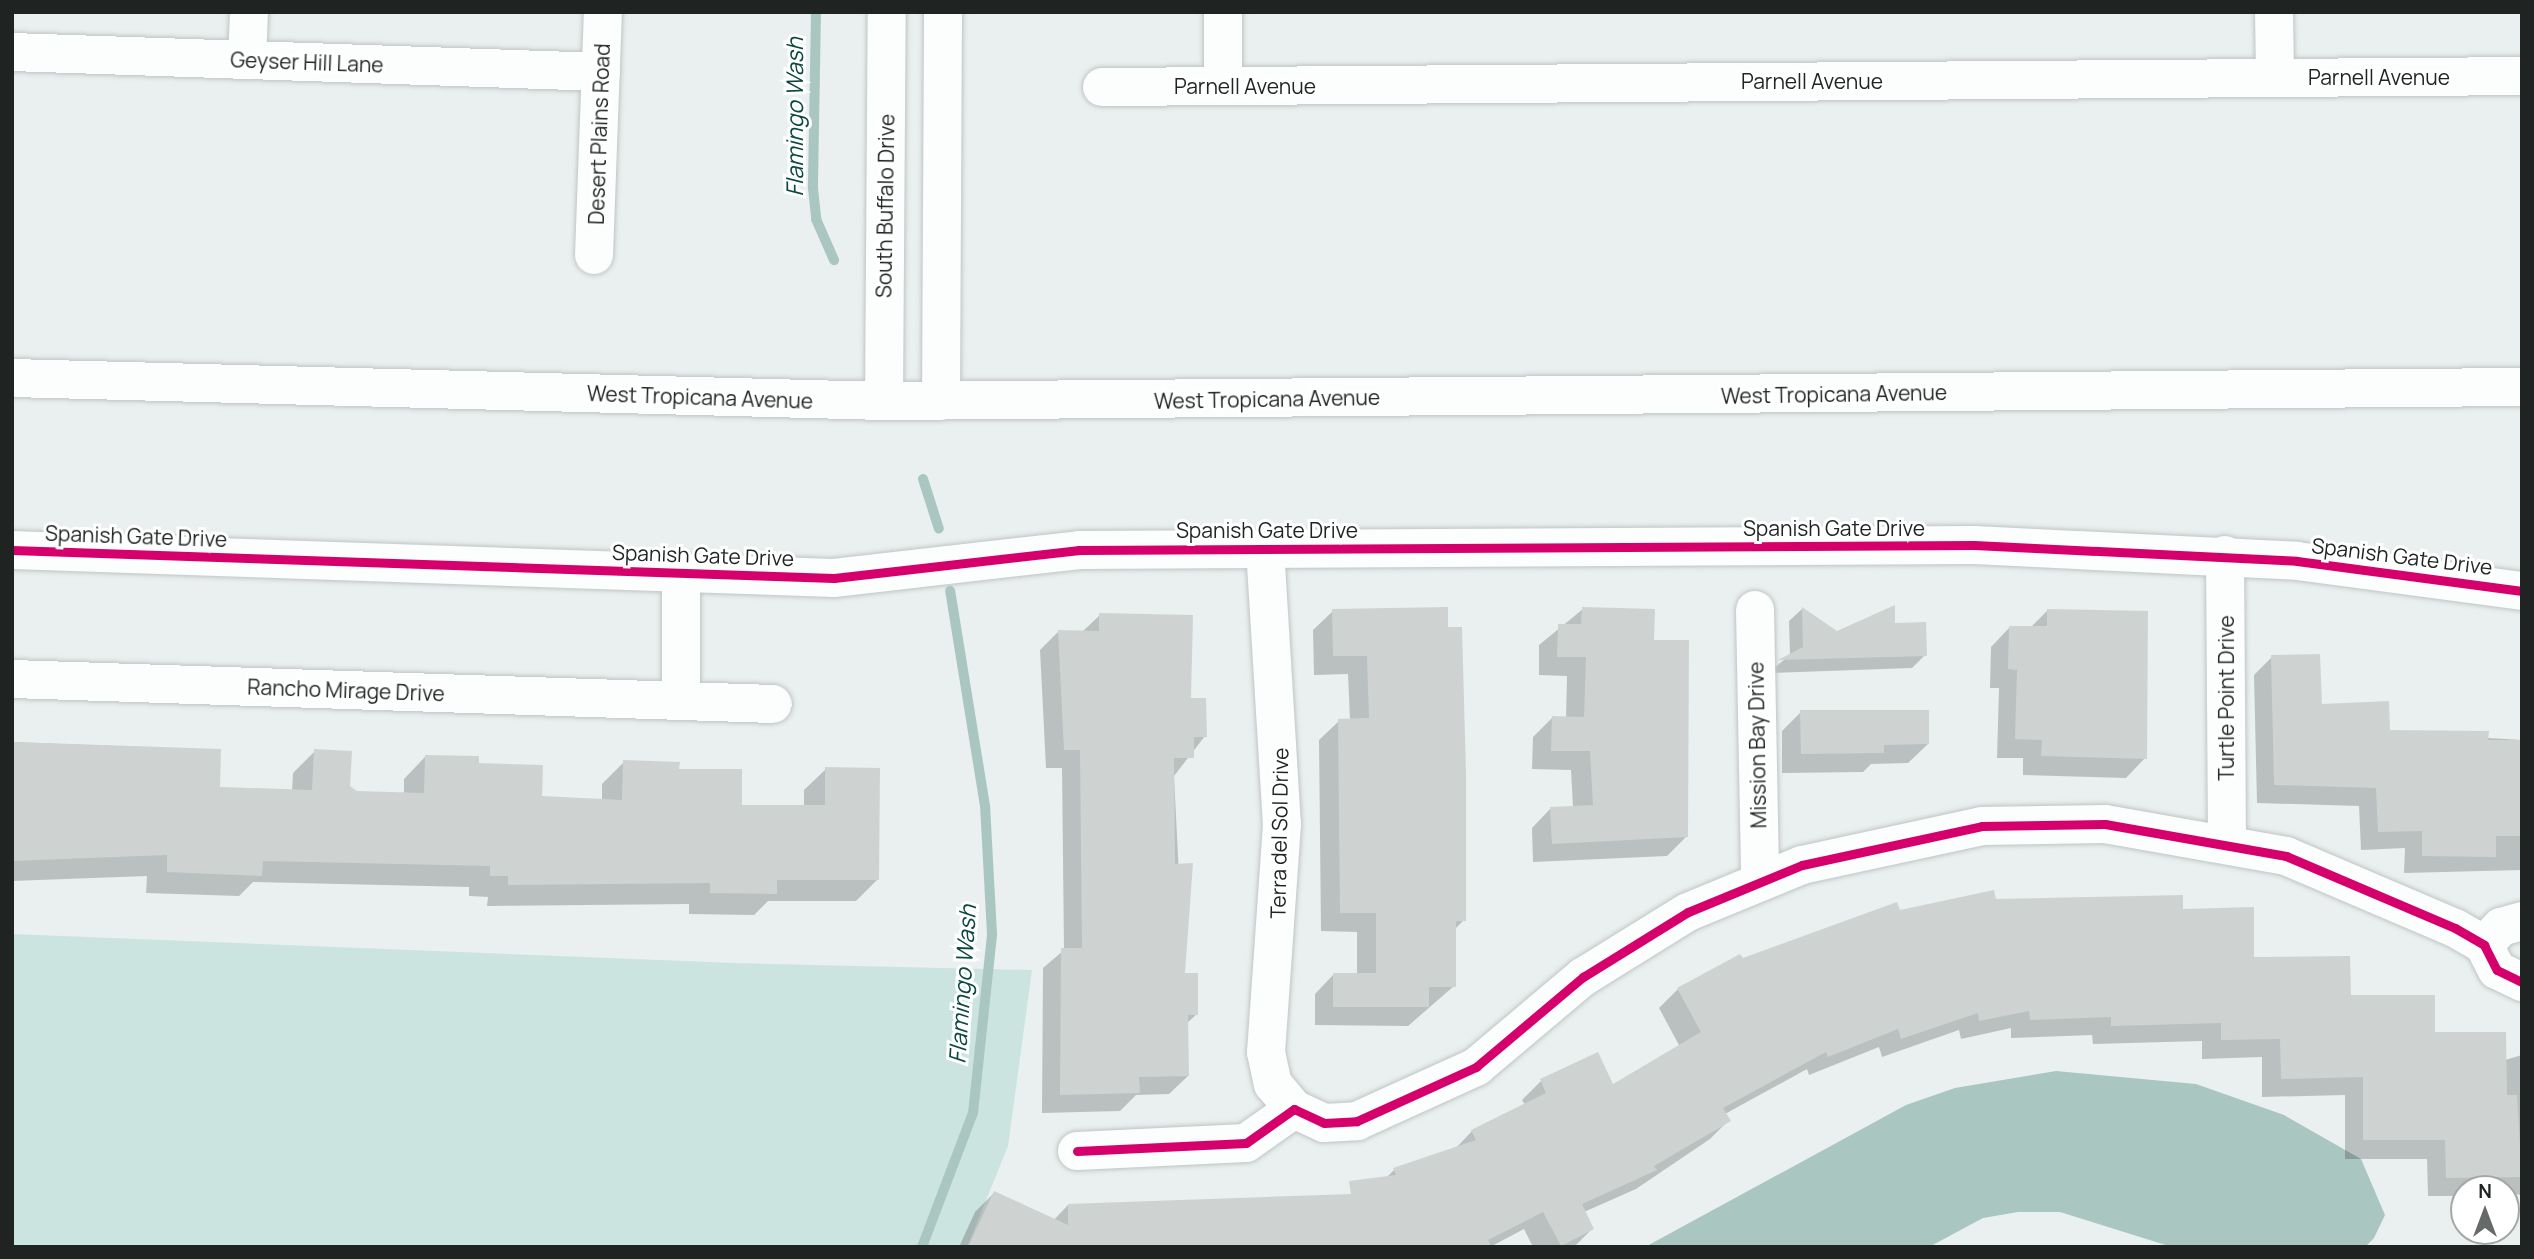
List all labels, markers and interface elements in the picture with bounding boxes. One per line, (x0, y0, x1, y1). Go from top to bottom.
water label: Flamingo Wash (780, 37, 808, 197)
street label: Desert Plains Road (583, 43, 615, 225)
street label: Geyser Hill Lane (230, 47, 384, 77)
street label: Parnell Avenue (2308, 64, 2450, 90)
street label: Parnell Avenue (1741, 68, 1883, 94)
street label: Parnell Avenue (1174, 73, 1316, 99)
street label: South Buffalo Drive (871, 114, 899, 298)
street label: West Tropicana Avenue (1721, 379, 1947, 409)
street label: West Tropicana Avenue (586, 380, 814, 414)
street label: West Tropicana Avenue (1154, 384, 1380, 414)
street label: Spanish Gate Drive (1743, 515, 1925, 541)
street label: Spanish Gate Drive (1176, 517, 1358, 543)
street label: Spanish Gate Drive (45, 520, 227, 552)
street label: Spanish Gate Drive (2310, 532, 2494, 580)
street label: Spanish Gate Drive (612, 539, 794, 571)
street label: Turtle Point Drive (2213, 615, 2239, 781)
street label: Mission Bay Drive (1743, 661, 1771, 829)
street label: Rancho Mirage Drive (247, 674, 445, 706)
street label: Terra del Sol Drive (1265, 747, 1293, 919)
water label: Flamingo Wash (943, 904, 981, 1064)
north arrow (2450, 1175, 2520, 1245)
text: N (2478, 1178, 2492, 1204)

